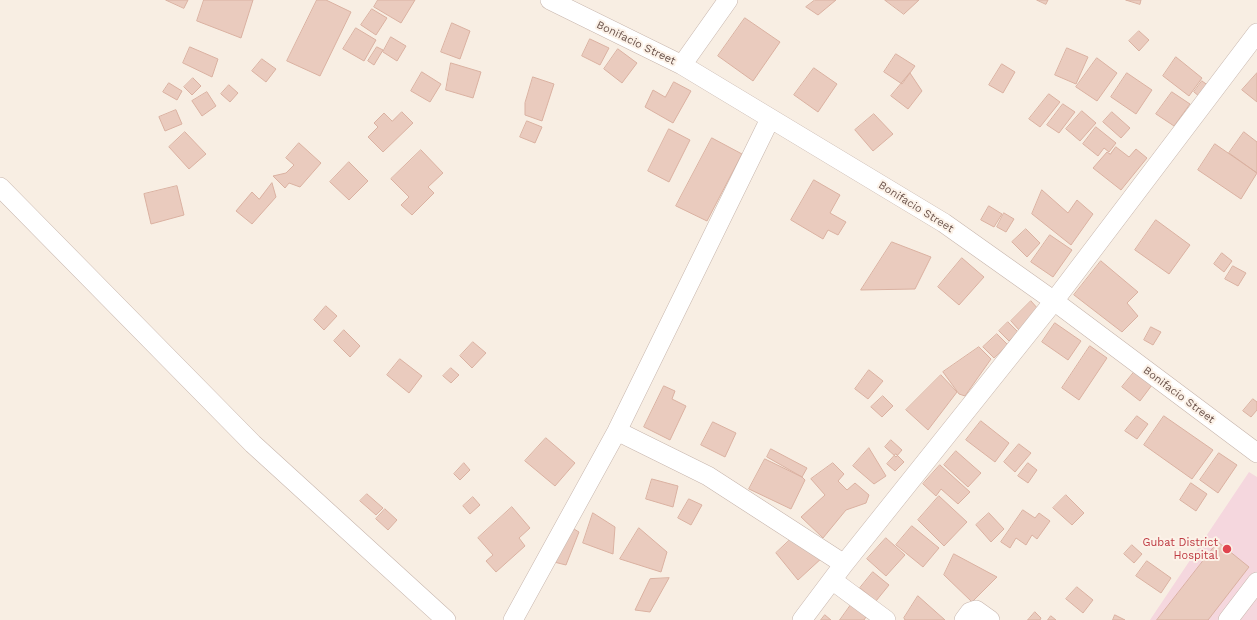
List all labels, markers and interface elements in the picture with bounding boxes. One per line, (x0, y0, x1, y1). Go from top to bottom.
street label: Bonifacio Street (594, 18, 678, 68)
street label: Bonifacio Street (876, 179, 956, 235)
street label: Bonifacio Street (1141, 364, 1217, 426)
place label: Gubat District Hospital (1143, 536, 1218, 562)
marker: Gubat District Hospital (1221, 543, 1233, 555)

